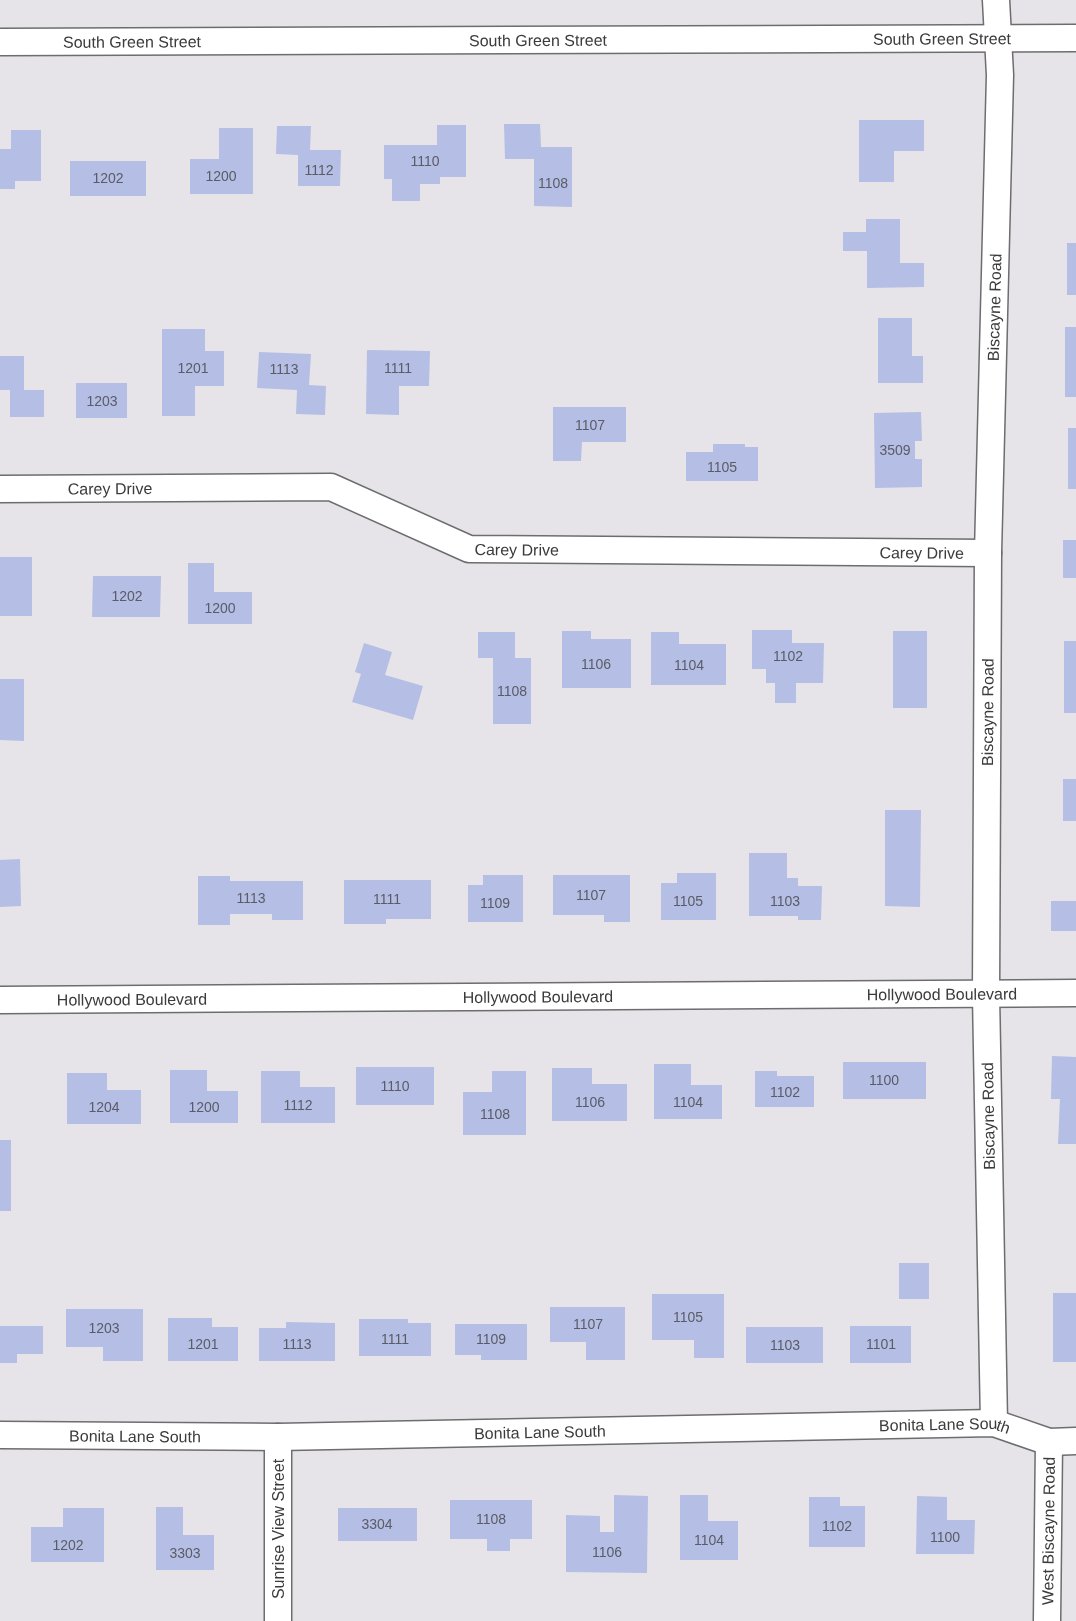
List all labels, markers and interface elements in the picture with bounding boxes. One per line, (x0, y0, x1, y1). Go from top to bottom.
street label: South Green Street (873, 30, 1012, 48)
street label: South Green Street (469, 32, 608, 49)
street label: South Green Street (63, 33, 202, 51)
house number: 1110 (410, 153, 440, 169)
house number: 1112 (304, 162, 334, 178)
house number: 1200 (205, 168, 237, 184)
house number: 1202 (92, 170, 124, 186)
house number: 1108 (538, 175, 568, 191)
street label: Biscayne Road (985, 253, 1005, 361)
house number: 1201 (177, 360, 209, 376)
house number: 1111 (384, 360, 412, 376)
house number: 1113 (269, 361, 299, 377)
house number: 1203 (86, 393, 118, 409)
house number: 1107 (575, 417, 605, 433)
house number: 3509 (879, 442, 911, 458)
house number: 1105 (707, 459, 737, 475)
street label: Carey Drive (68, 480, 152, 498)
street label: Carey Drive (474, 541, 559, 559)
street label: Carey Drive (879, 544, 964, 562)
house number: 1202 (111, 588, 143, 604)
house number: 1200 (204, 600, 236, 616)
house number: 1102 (773, 648, 803, 664)
house number: 1106 (581, 656, 611, 672)
house number: 1104 (674, 657, 704, 673)
street label: Biscayne Road (979, 658, 997, 766)
house number: 1108 (497, 683, 527, 699)
house number: 1107 (576, 887, 606, 903)
house number: 1113 (236, 890, 266, 906)
house number: 1111 (373, 891, 401, 907)
house number: 1105 (673, 893, 703, 909)
house number: 1103 (770, 893, 800, 909)
house number: 1109 (480, 895, 510, 911)
street label: Hollywood Boulevard (867, 985, 1017, 1003)
street label: Hollywood Boulevard (463, 988, 613, 1006)
street label: Hollywood Boulevard (57, 991, 207, 1009)
street label: Biscayne Road (979, 1062, 998, 1170)
house number: 1100 (869, 1072, 899, 1088)
house number: 1110 (380, 1078, 410, 1094)
house number: 1102 (770, 1084, 800, 1100)
house number: 1106 (575, 1094, 605, 1110)
house number: 1104 (673, 1094, 703, 1110)
house number: 1112 (283, 1097, 313, 1113)
house number: 1204 (88, 1099, 120, 1115)
house number: 1200 (188, 1099, 220, 1115)
house number: 1108 (480, 1106, 510, 1122)
house number: 1105 (673, 1309, 703, 1325)
house number: 1107 (573, 1316, 603, 1332)
house number: 1203 (88, 1320, 120, 1336)
house number: 1111 (381, 1331, 409, 1347)
house number: 1109 (476, 1331, 506, 1347)
house number: 1201 (187, 1336, 219, 1352)
house number: 1113 (282, 1336, 312, 1352)
house number: 1101 (866, 1336, 896, 1352)
house number: 1103 (770, 1337, 800, 1353)
street label: Bonita Lane South (879, 1415, 1012, 1437)
street label: Bonita Lane South (474, 1423, 606, 1442)
street label: Bonita Lane South (69, 1427, 201, 1445)
street label: West Biscayne Road (1039, 1457, 1058, 1605)
street label: Sunrise View Street (270, 1458, 287, 1599)
house number: 1108 (476, 1511, 506, 1527)
house number: 3304 (361, 1516, 393, 1532)
house number: 1102 (822, 1518, 852, 1534)
house number: 1100 (930, 1529, 960, 1545)
house number: 1104 (694, 1532, 724, 1548)
house number: 1202 (52, 1537, 84, 1553)
house number: 1106 (592, 1544, 622, 1560)
house number: 3303 (169, 1545, 201, 1561)

